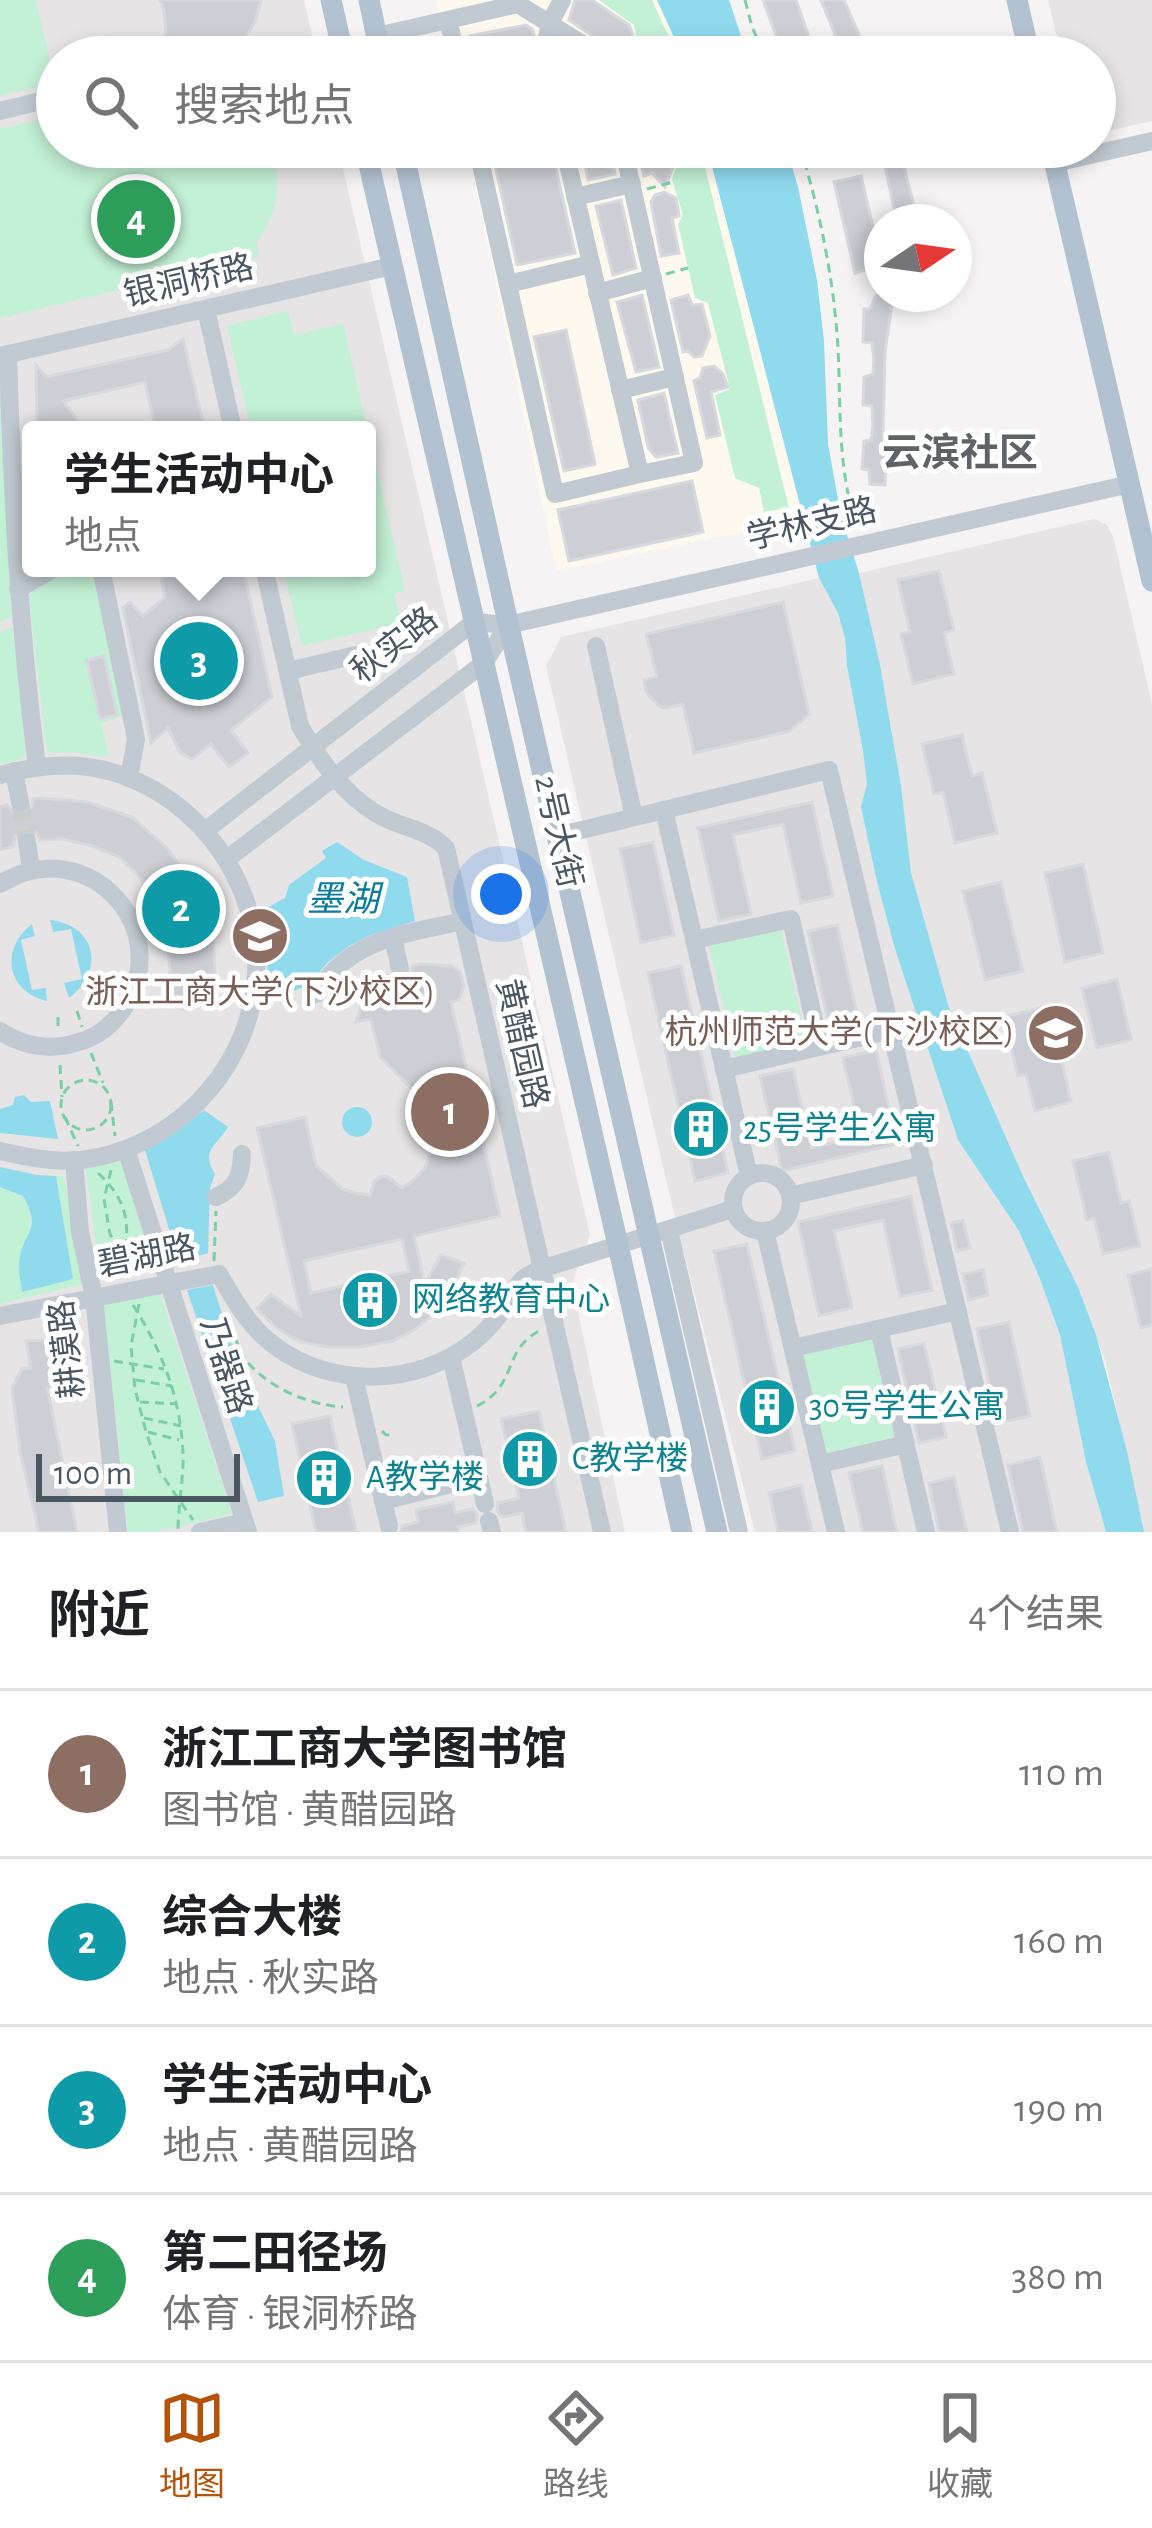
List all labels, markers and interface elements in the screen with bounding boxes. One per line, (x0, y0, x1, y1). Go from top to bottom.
search box (36, 36, 1116, 168)
icon: search (78, 69, 144, 135)
text: 搜索地点 (174, 85, 354, 130)
pin: 4 (97, 174, 175, 264)
north arrow (864, 204, 972, 312)
street label: 银洞桥路 (121, 249, 257, 313)
popup (22, 421, 376, 577)
district label: 云滨社区 (882, 432, 1038, 474)
text: 学生活动中心 (64, 454, 334, 499)
street label: 学林支路 (743, 491, 880, 556)
text: 地点 (64, 518, 142, 557)
street label: 秋实路 (345, 601, 444, 689)
pin: 3 (160, 616, 238, 706)
street label: 2号大街 (528, 772, 588, 891)
pin: 2 (142, 864, 220, 954)
your location (471, 864, 531, 924)
water label: 墨湖 (307, 881, 384, 918)
school or university icon: 浙江工商大学(下沙校区) (229, 905, 291, 967)
place label: 浙江工商大学(下沙校区) (85, 974, 435, 1010)
street label: 黄醋园路 (490, 976, 554, 1112)
school or university icon: 杭州师范大学(下沙校区) (1025, 1002, 1087, 1064)
place label: 杭州师范大学(下沙校区) (664, 1014, 1014, 1050)
pin: 1 (411, 1067, 489, 1157)
building icon: 25号学生公寓 (670, 1098, 732, 1160)
place label: 25号学生公寓 (743, 1110, 937, 1146)
street label: 碧湖路 (95, 1229, 199, 1283)
building icon: 网络教育中心 (339, 1269, 401, 1331)
place label: 网络教育中心 (412, 1282, 610, 1317)
street label: 耕漠路 (44, 1298, 90, 1400)
street label: 乃器路 (194, 1313, 258, 1418)
building icon: 30号学生公寓 (736, 1376, 798, 1438)
place label: 30号学生公寓 (809, 1388, 1005, 1424)
building icon: C教学楼 (499, 1428, 561, 1490)
place label: C教学楼 (572, 1440, 688, 1476)
building icon: A教学楼 (293, 1447, 355, 1509)
scale bar (36, 1448, 240, 1501)
text: 100 m (54, 1458, 132, 1491)
place label: A教学楼 (366, 1459, 484, 1495)
text: 附近 (48, 1591, 150, 1642)
text: 4个结果 (968, 1596, 1104, 1635)
text: 浙江工商大学图书馆 (162, 1728, 567, 1773)
text: 1 (80, 1754, 94, 1793)
text: 110 m (1019, 1754, 1104, 1793)
text: 图书馆 · 黄醋园路 (162, 1792, 457, 1831)
text: 综合大楼 (162, 1896, 342, 1941)
text: 2 (78, 1922, 96, 1961)
text: 160 m (1014, 1922, 1104, 1961)
text: 地点 · 秋实路 (162, 1960, 379, 1999)
text: 学生活动中心 (162, 2064, 432, 2109)
text: 3 (79, 2090, 95, 2129)
text: 190 m (1014, 2090, 1104, 2129)
text: 地点 · 黄醋园路 (162, 2128, 418, 2167)
text: 第二田径场 (162, 2232, 387, 2277)
text: 4 (77, 2258, 97, 2297)
text: 380 m (1011, 2258, 1104, 2297)
text: 体育 · 银洞桥路 (162, 2296, 418, 2335)
tab: 地图 (159, 2385, 225, 2506)
tab: 路线 (543, 2385, 609, 2506)
tab: 收藏 (927, 2385, 993, 2506)

